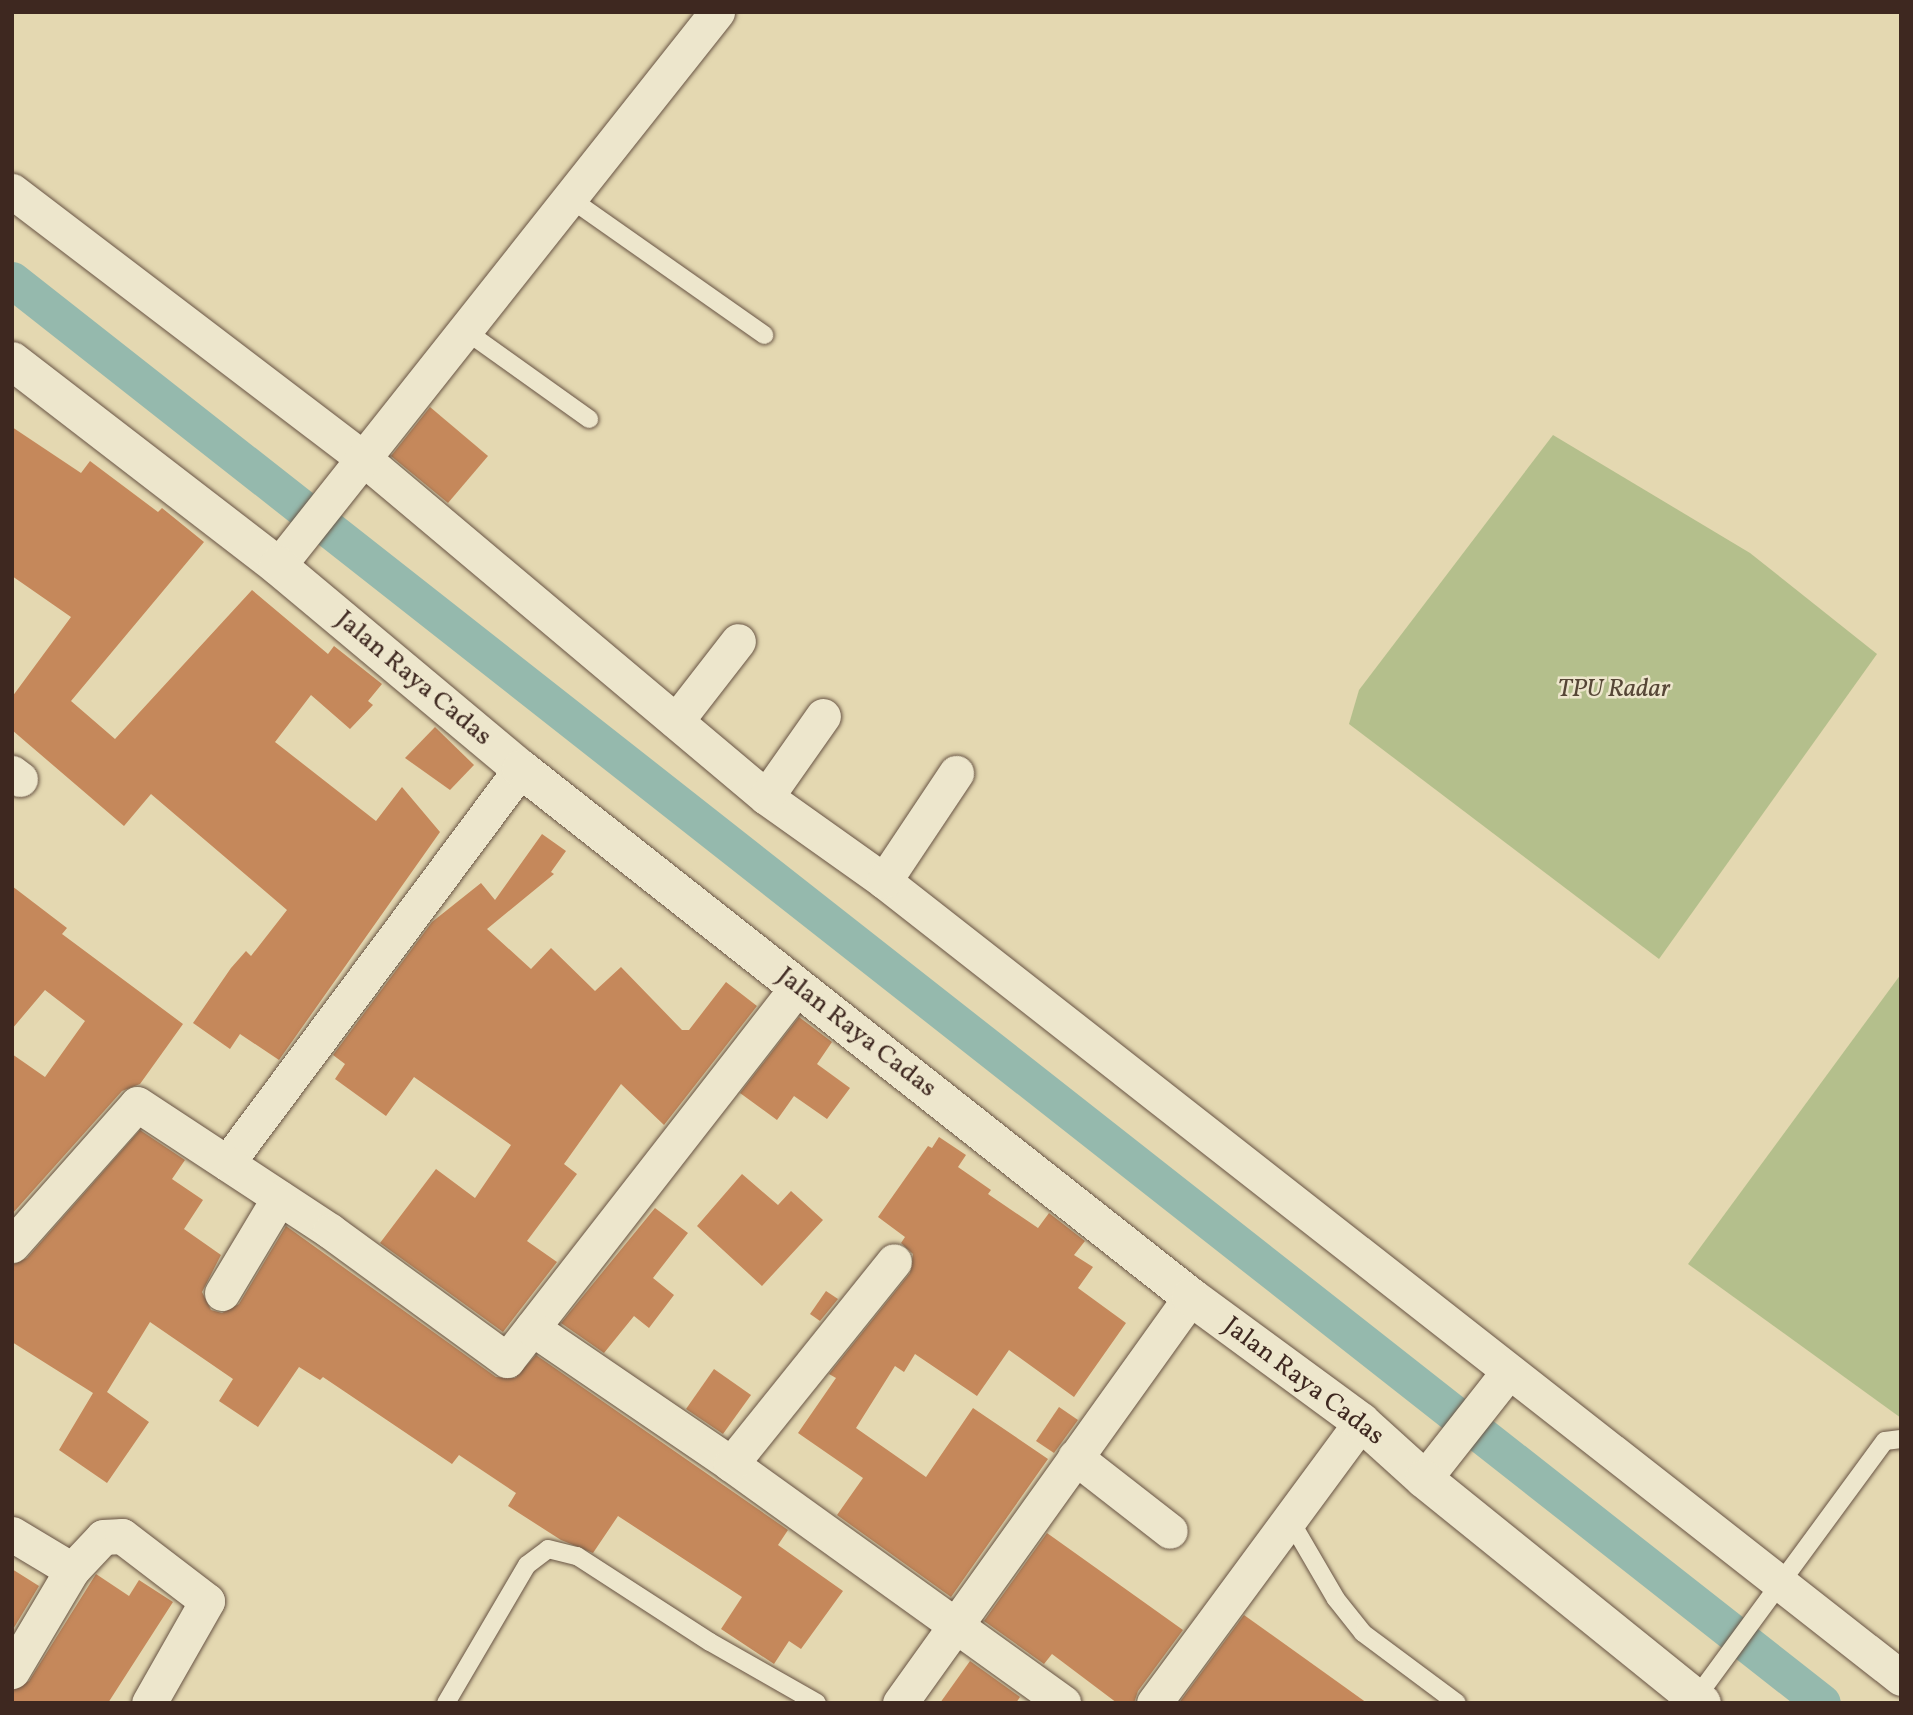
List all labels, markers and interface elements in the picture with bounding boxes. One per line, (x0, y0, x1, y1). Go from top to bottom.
street label: Jalan Raya Cadas (329, 605, 497, 753)
park label: TPU Radar (1557, 674, 1671, 706)
street label: Jalan Raya Cadas (770, 961, 942, 1105)
street label: Jalan Raya Cadas (1216, 1311, 1390, 1453)

